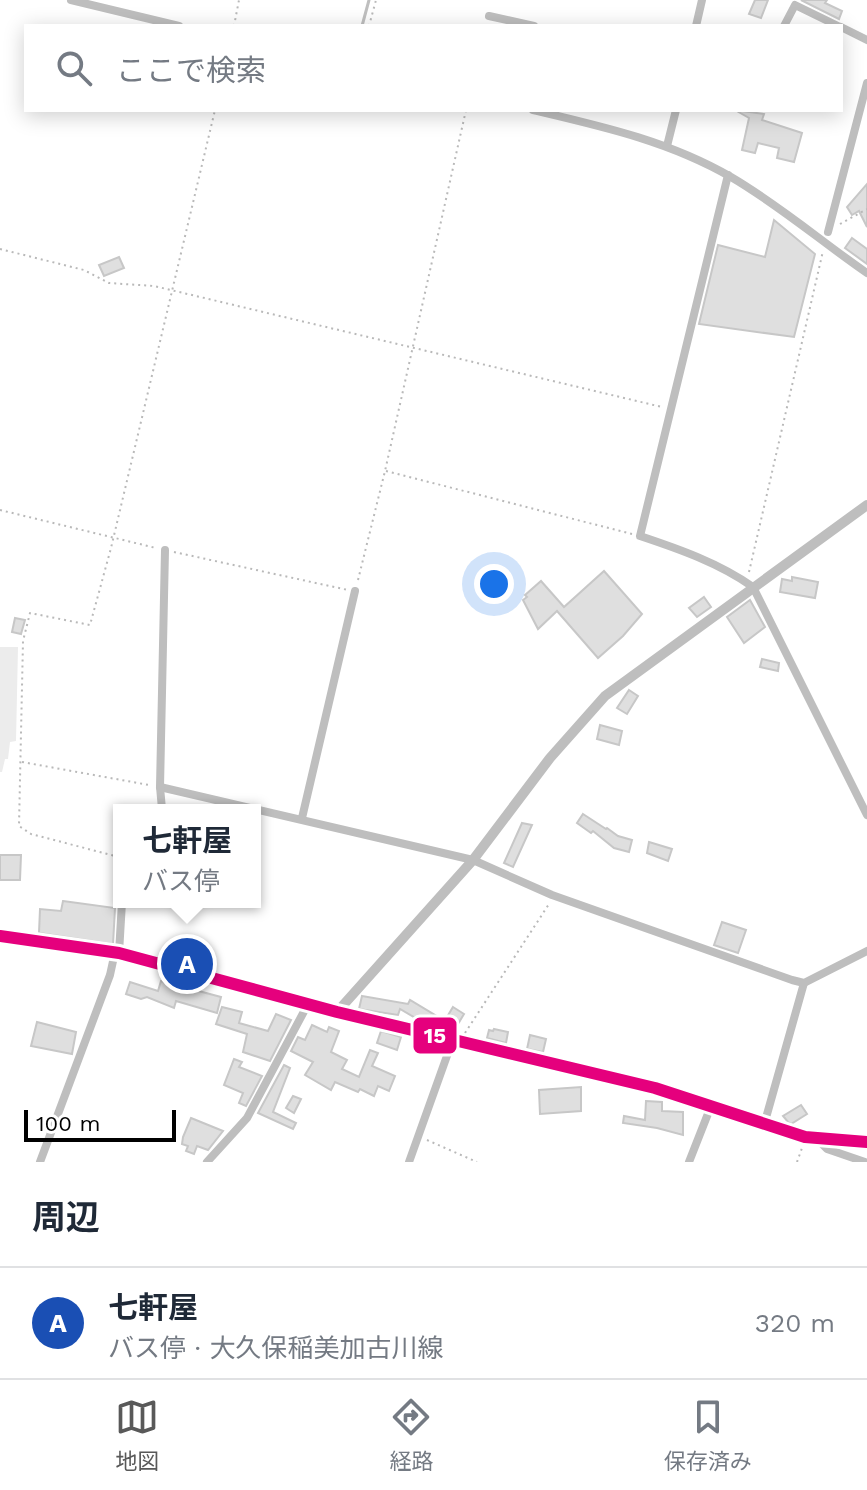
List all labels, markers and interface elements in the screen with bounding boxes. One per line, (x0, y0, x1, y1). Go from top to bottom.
search box (24, 24, 843, 112)
icon: search (52, 46, 96, 90)
text: ここで検索 (116, 53, 266, 88)
your location (474, 564, 514, 604)
popup (113, 804, 261, 908)
text: 七軒屋 (142, 823, 232, 858)
text: バス停 (142, 866, 220, 896)
pin: A (161, 934, 213, 994)
line badge: 15 (412, 1016, 458, 1055)
text: 15 (424, 1023, 446, 1048)
scale bar (24, 1106, 176, 1142)
text: 100 m (36, 1111, 100, 1136)
text: 周辺 (32, 1197, 100, 1237)
text: 七軒屋 (108, 1290, 198, 1325)
text: A (49, 1308, 67, 1338)
text: 320 m (755, 1308, 835, 1338)
text: バス停 · 大久保稲美加古川線 (108, 1333, 444, 1363)
tab: 地図 (115, 1395, 159, 1475)
tab: 経路 (389, 1395, 434, 1475)
tab: 保存済み (664, 1395, 752, 1475)

